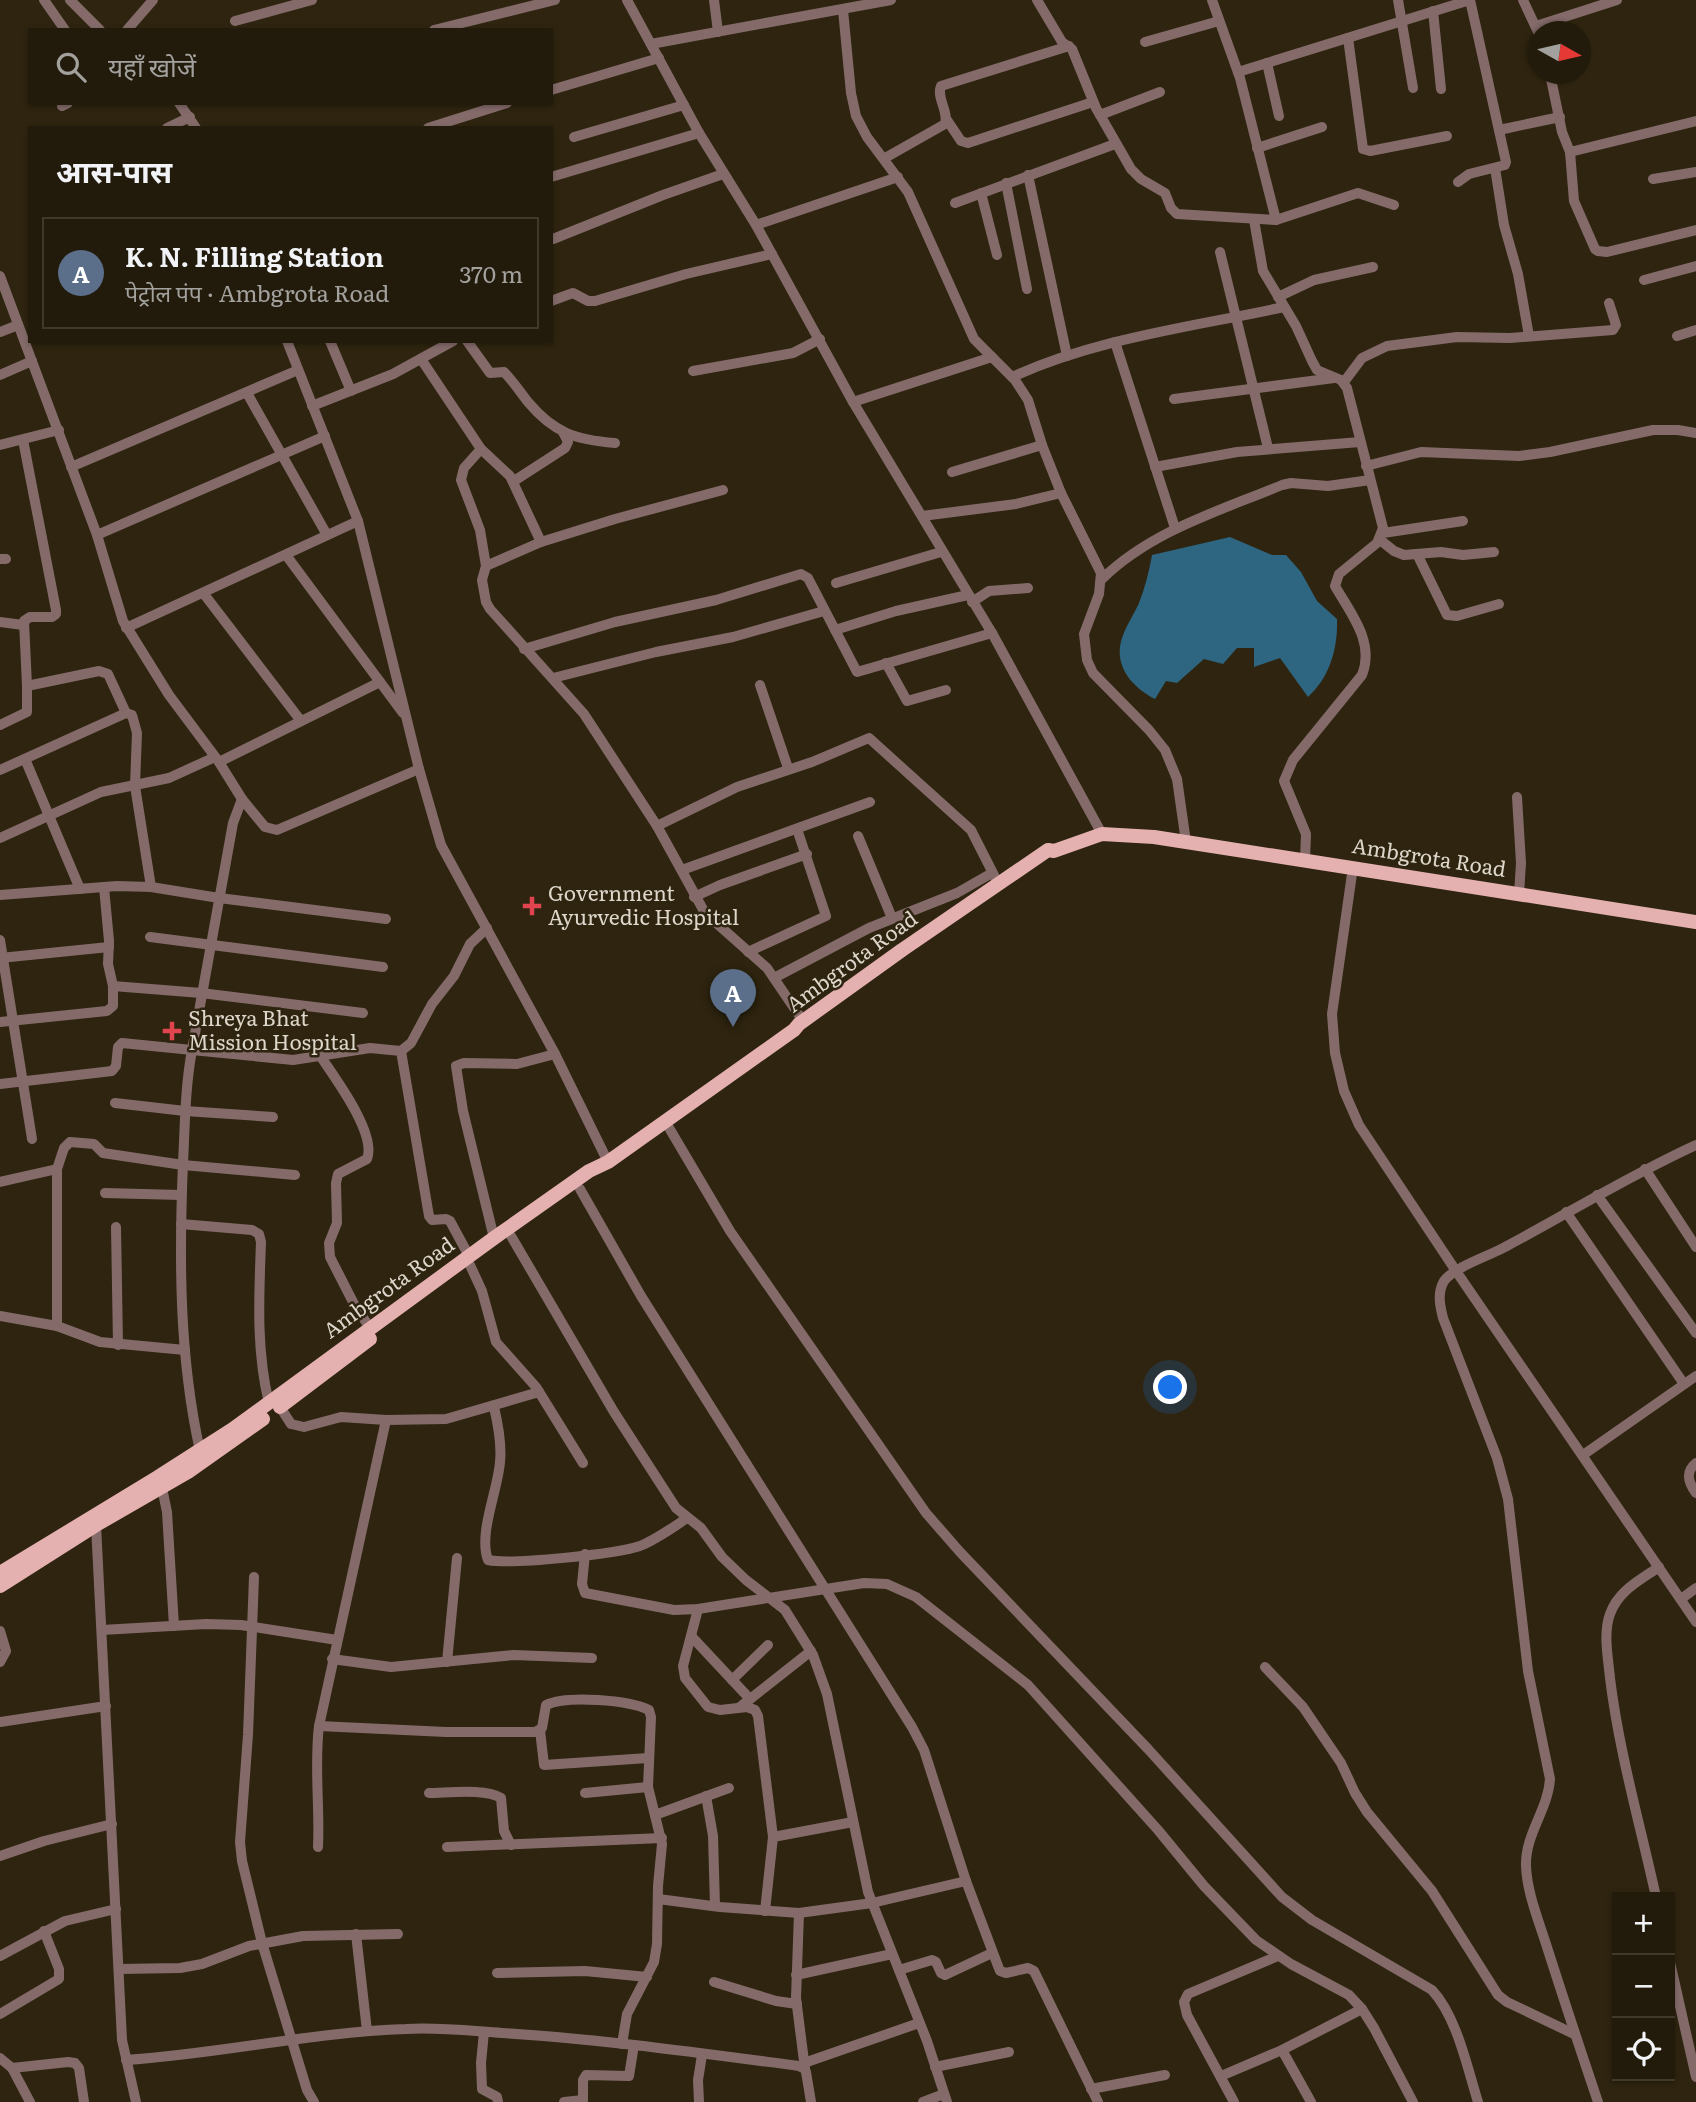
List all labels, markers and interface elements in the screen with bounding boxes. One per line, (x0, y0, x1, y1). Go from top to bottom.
north arrow (1528, 21, 1591, 84)
search box (28, 28, 553, 105)
text: यहाँ खोजें (108, 46, 196, 85)
icon: search (52, 48, 90, 86)
text: आस-पास (56, 148, 172, 192)
text: K. N. Filling Station (125, 236, 384, 275)
text: A (72, 256, 90, 290)
text: 370 m (459, 256, 523, 290)
text: पेट्रोल पंप · Ambgrota Road (125, 275, 389, 309)
street label: Ambgrota Road (1350, 828, 1509, 883)
place label: Government Ayurvedic Hospital (548, 876, 739, 931)
marker: Government Ayurvedic Hospital (522, 896, 542, 916)
street label: Ambgrota Road (778, 902, 923, 1018)
pin: A (710, 969, 756, 1027)
place label: Shreya Bhat Mission Hospital (188, 1001, 357, 1056)
marker: Shreya Bhat Mission Hospital (162, 1021, 182, 1041)
street label: Ambgrota Road (315, 1228, 460, 1344)
your location (1153, 1370, 1187, 1404)
map controls (1612, 1892, 1675, 2081)
button: + (1612, 1892, 1675, 1955)
button: − (1612, 1955, 1675, 2018)
button: locate (1612, 2018, 1675, 2081)

